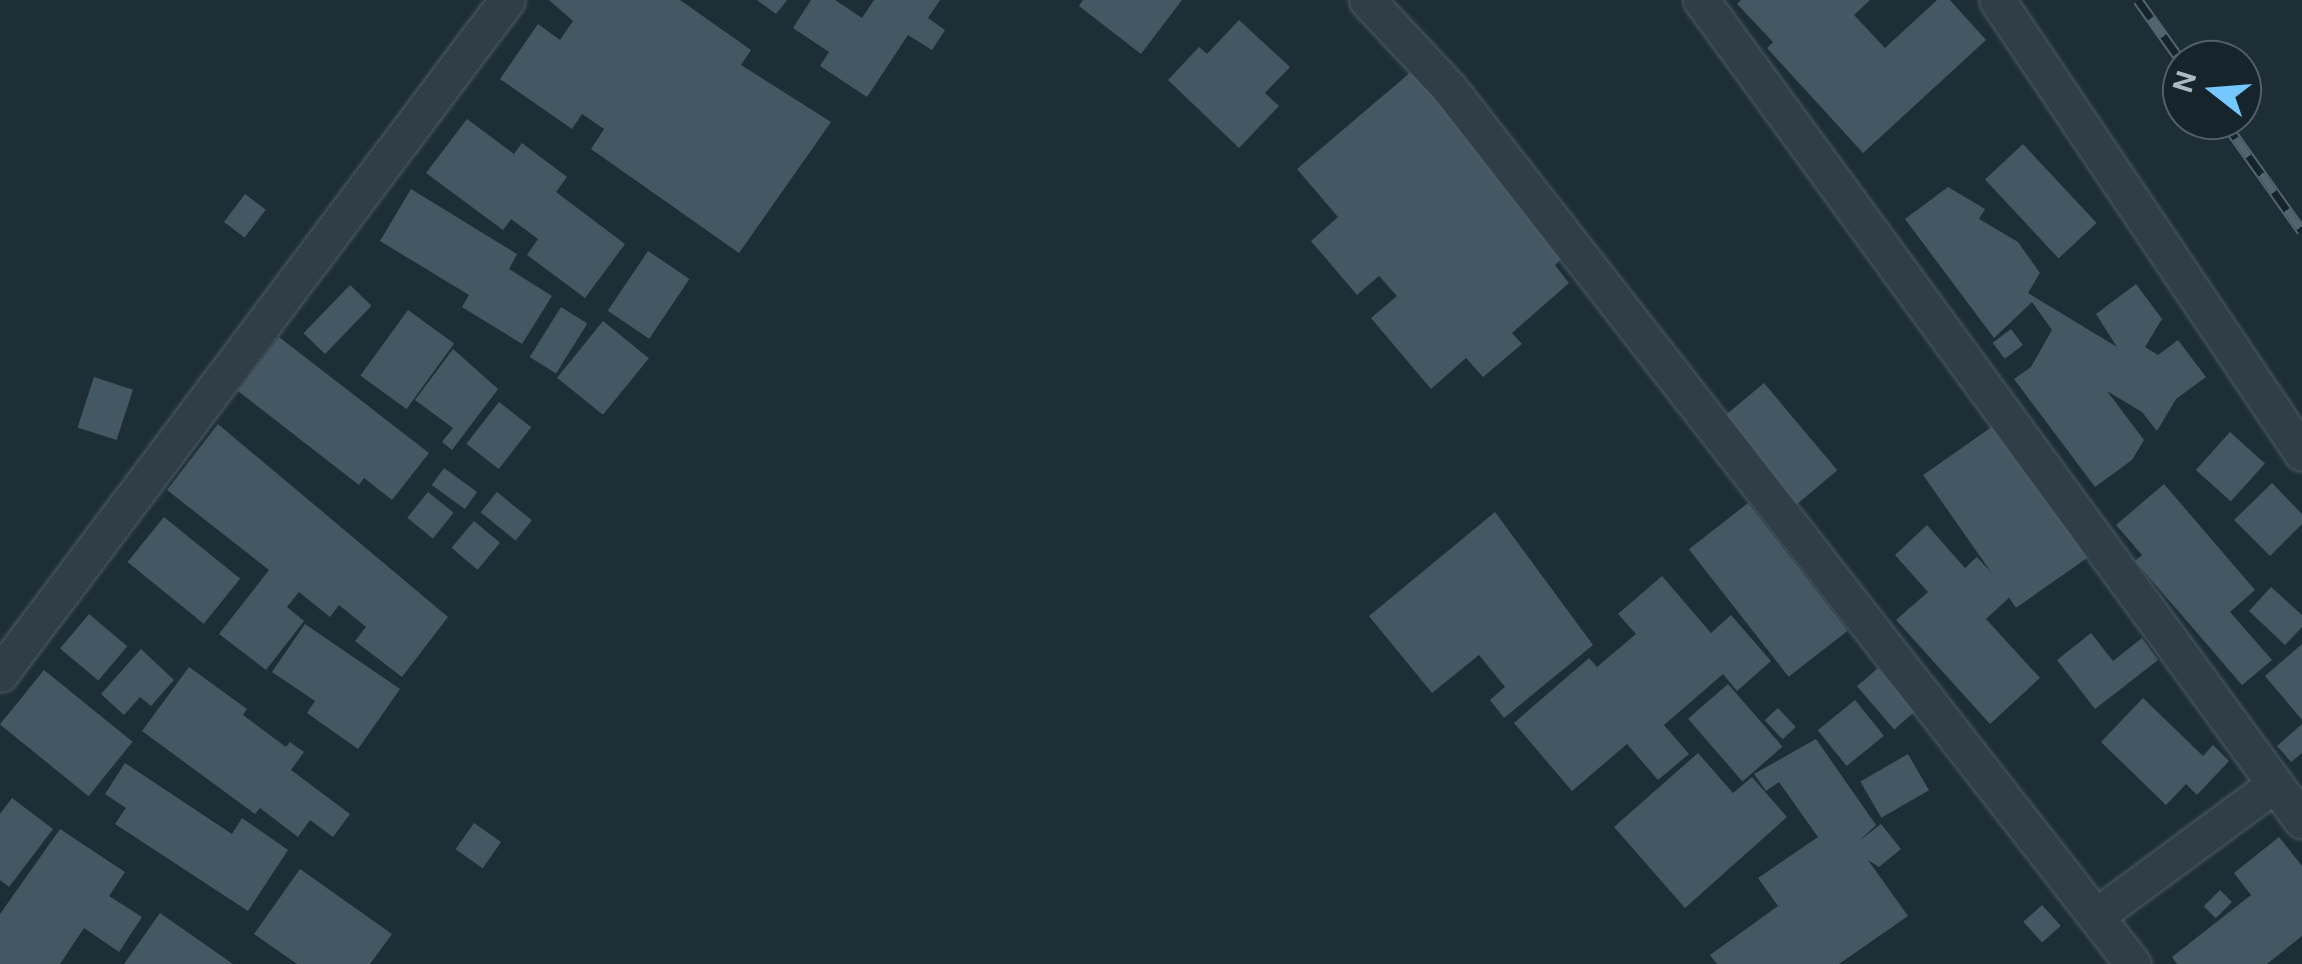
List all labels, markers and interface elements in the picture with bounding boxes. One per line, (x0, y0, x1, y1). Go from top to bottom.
north arrow (2162, 40, 2262, 140)
text: N (2164, 67, 2205, 97)

